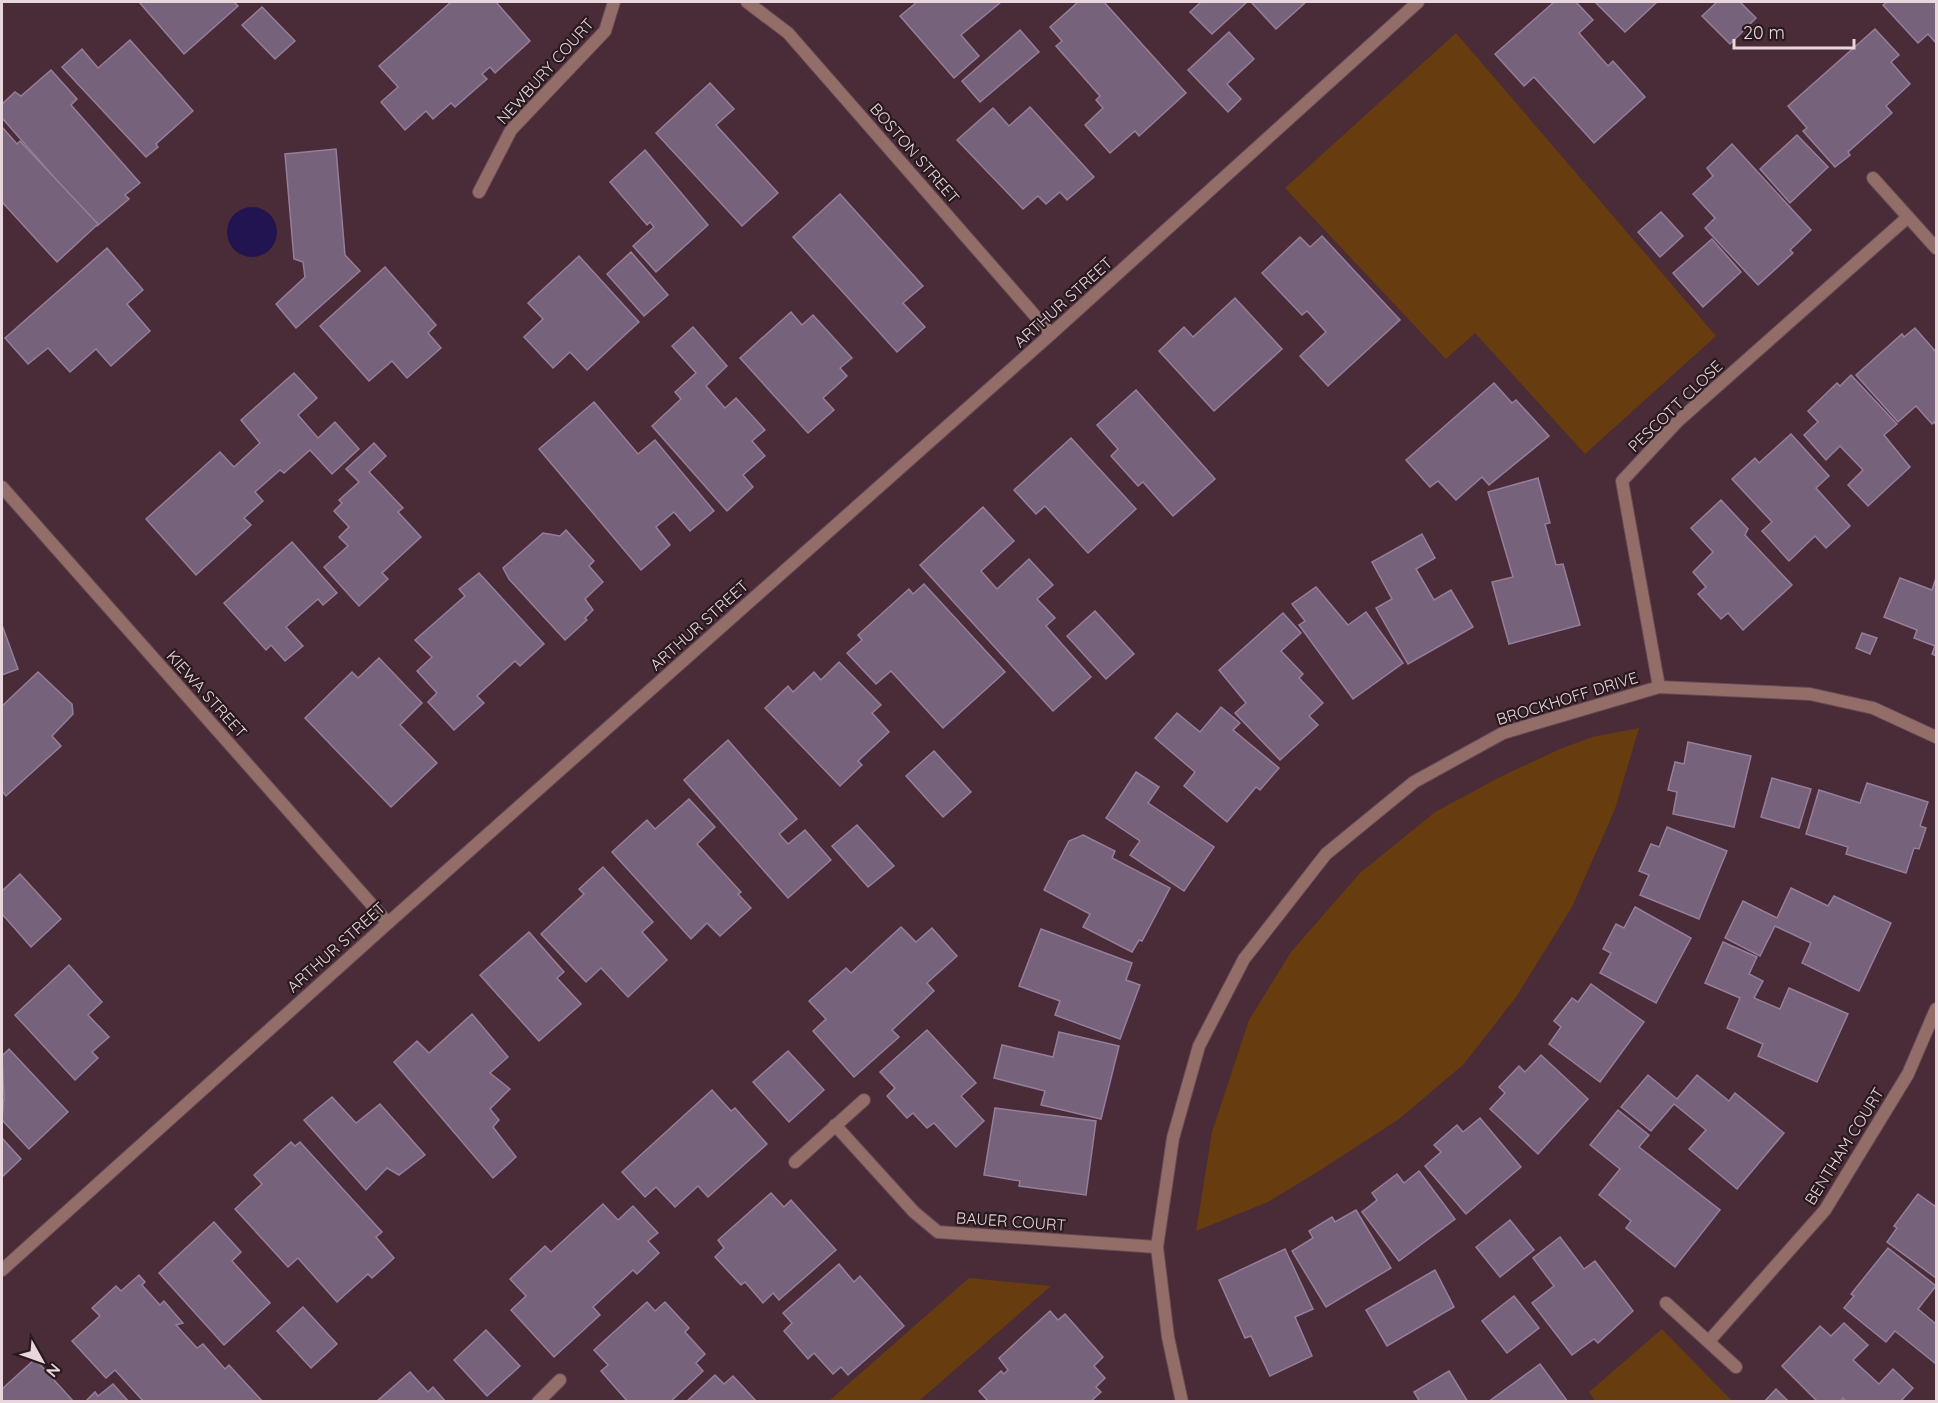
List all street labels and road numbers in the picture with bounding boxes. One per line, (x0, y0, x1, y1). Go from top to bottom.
street label: NEWBURY COURT (492, 14, 598, 128)
street label: BOSTON STREET (866, 99, 964, 208)
street label: ARTHUR STREET (1010, 252, 1117, 351)
street label: PESCOTT CLOSE (1624, 356, 1726, 456)
street label: ARTHUR STREET (646, 575, 753, 674)
street label: KIEWA STREET (162, 646, 252, 742)
street label: BROCKHOFF DRIVE (1494, 667, 1640, 729)
street label: ARTHUR STREET (283, 897, 390, 996)
street label: BENTHAM COURT (1800, 1083, 1888, 1208)
street label: BAUER COURT (955, 1207, 1067, 1235)

